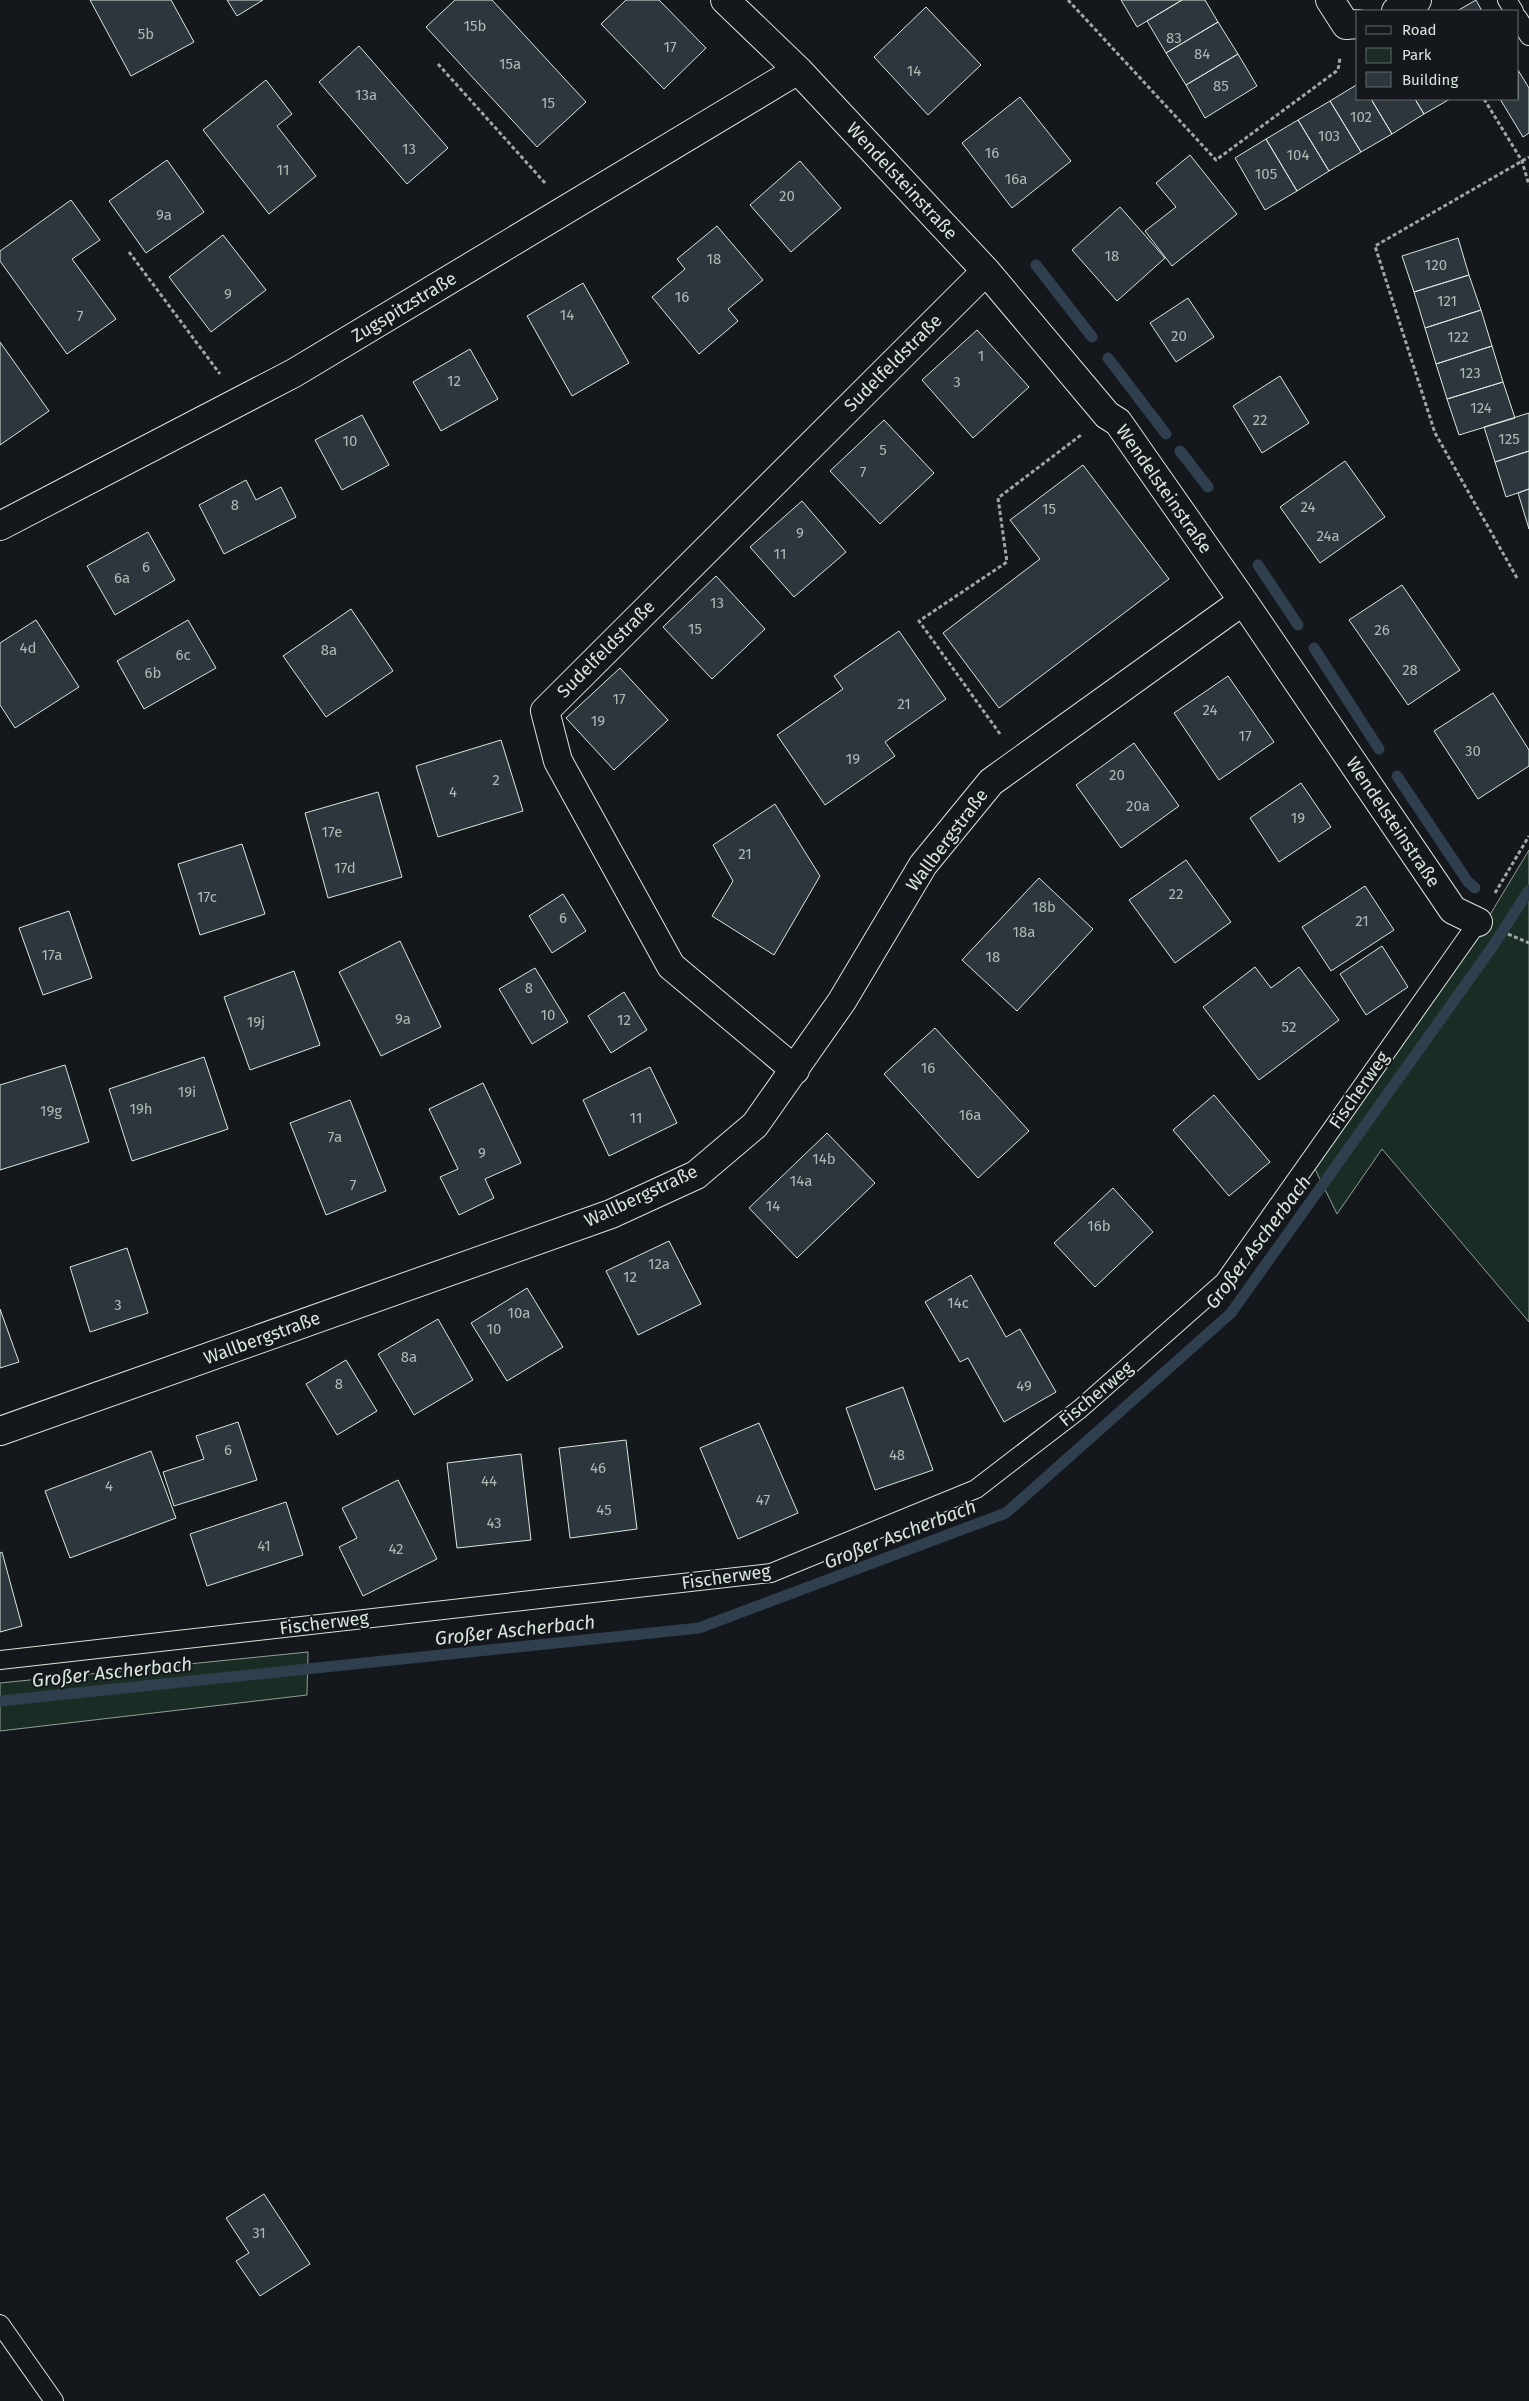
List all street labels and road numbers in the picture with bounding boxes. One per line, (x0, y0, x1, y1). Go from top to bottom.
street label: Wendelsteinstraße (842, 118, 962, 244)
street label: Zugspitzstraße (347, 267, 461, 347)
street label: Sudelfeldstraße (840, 310, 946, 416)
street label: Wendelsteinstraße (1111, 420, 1217, 558)
street label: Sudelfeldstraße (553, 596, 659, 702)
street label: Wendelsteinstraße (1341, 753, 1445, 891)
street label: Wallbergstraße (901, 785, 993, 895)
street label: Fischerweg (1324, 1046, 1394, 1133)
street label: Wallbergstraße (581, 1160, 701, 1232)
street label: Wallbergstraße (201, 1307, 323, 1369)
street label: Fischerweg (1055, 1356, 1138, 1431)
street label: Fischerweg (680, 1560, 773, 1594)
street label: Fischerweg (278, 1607, 370, 1639)

